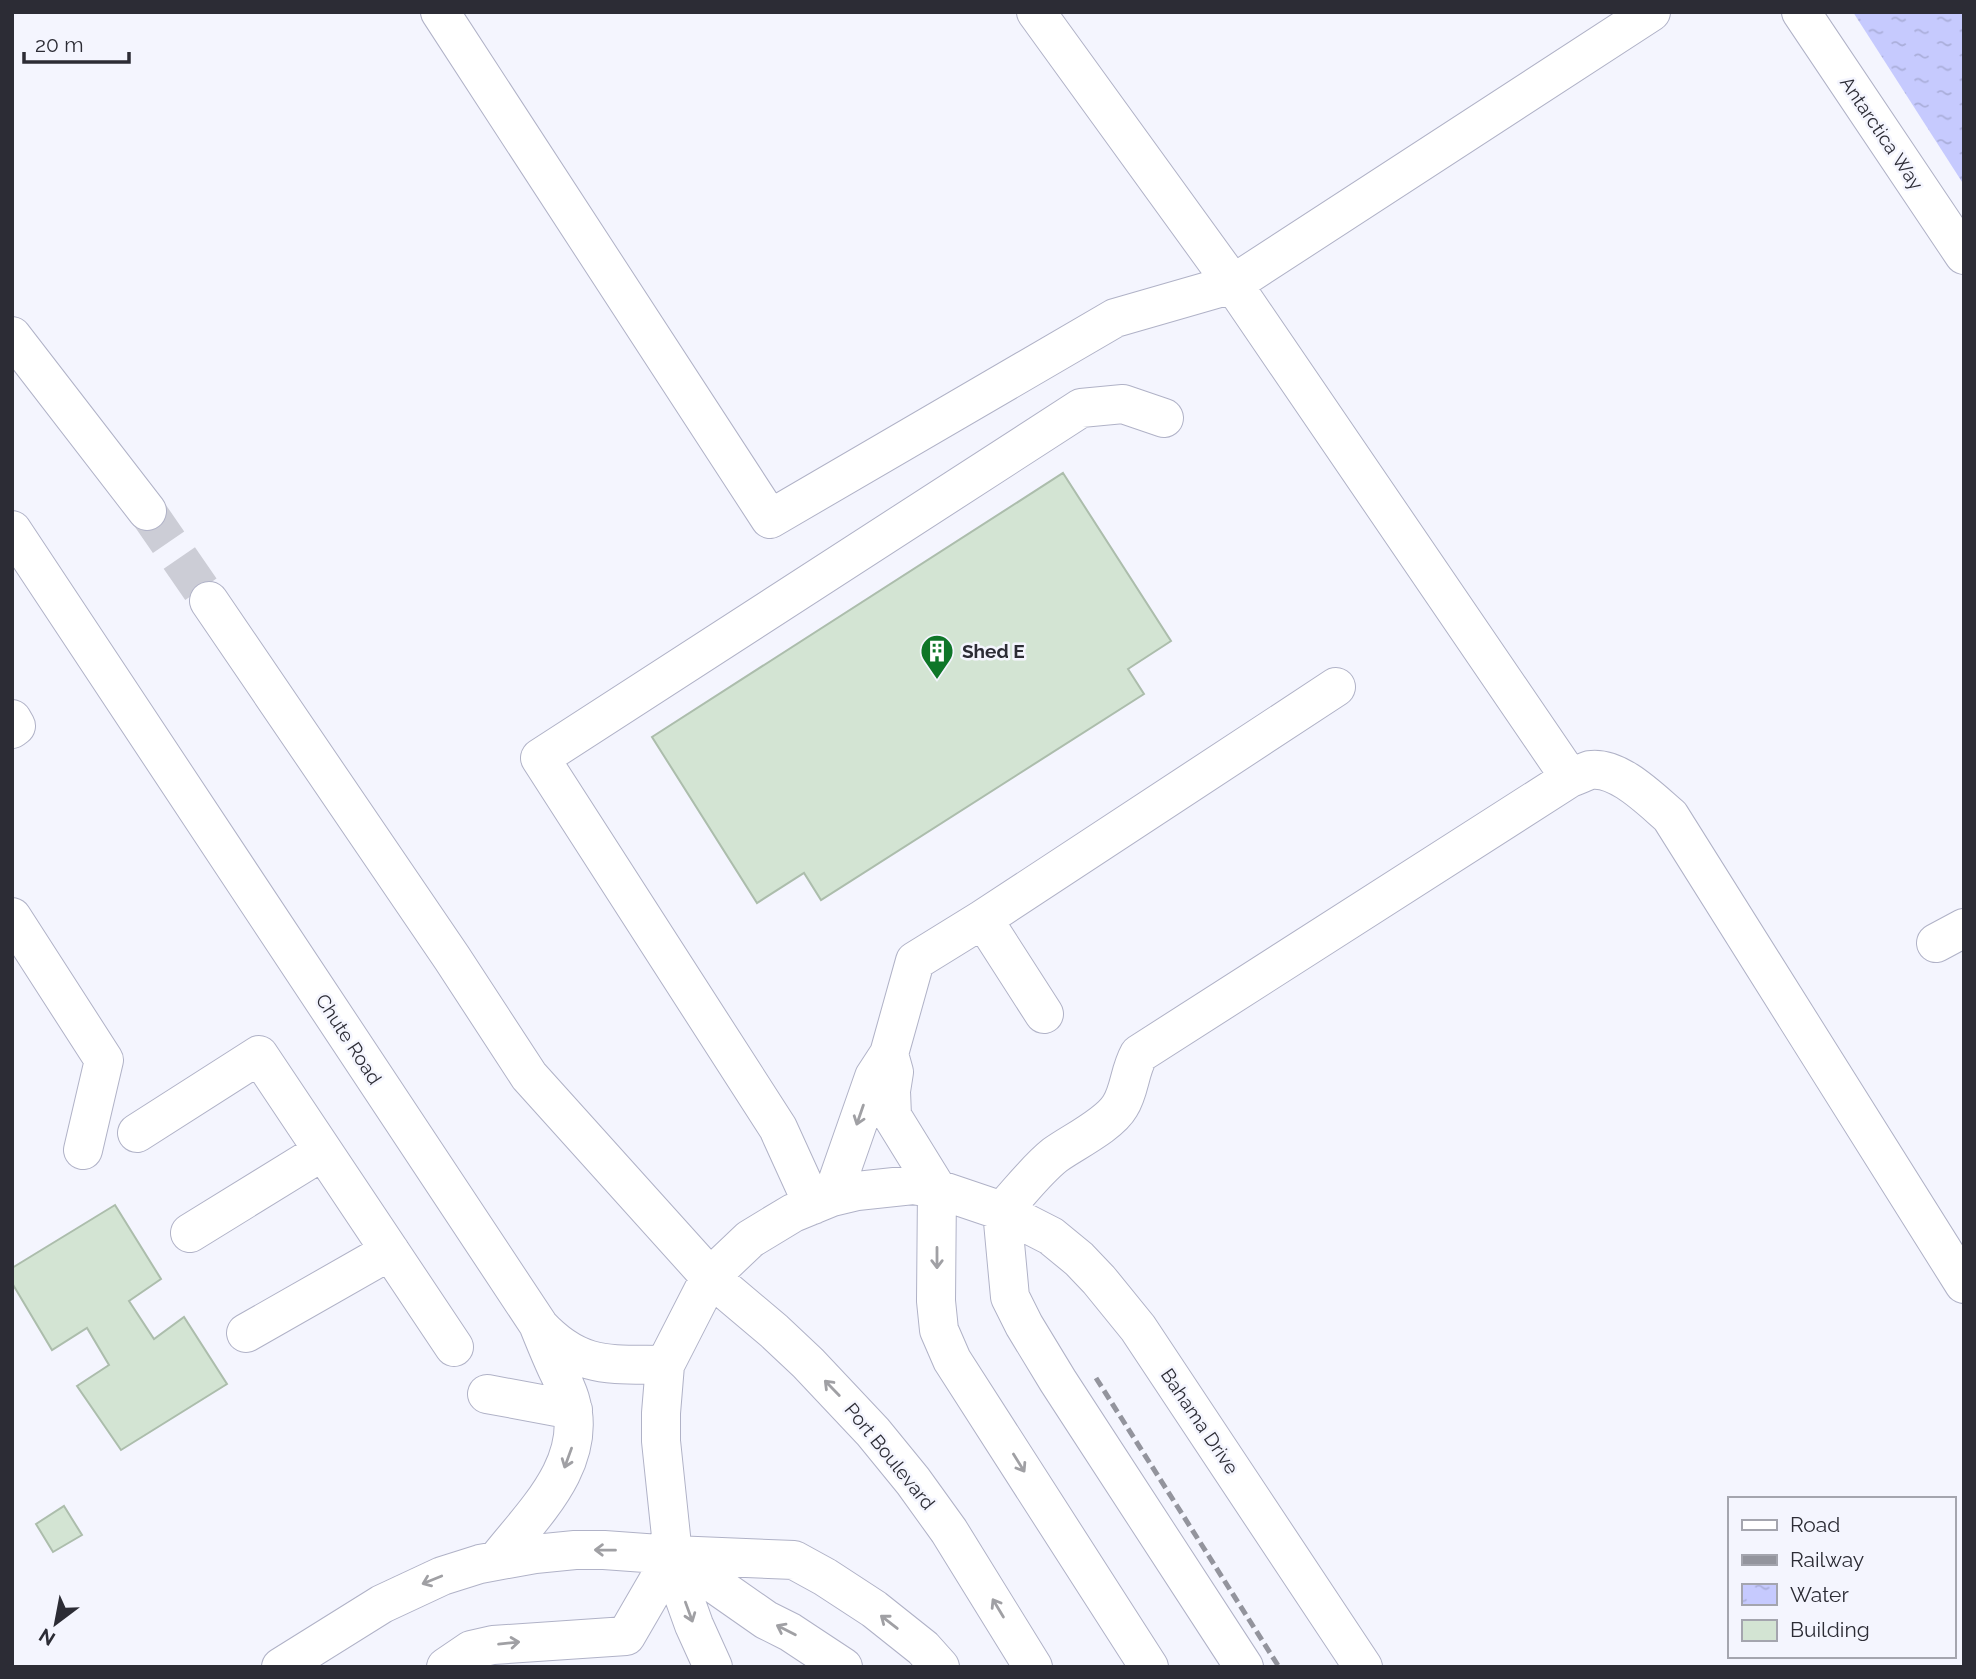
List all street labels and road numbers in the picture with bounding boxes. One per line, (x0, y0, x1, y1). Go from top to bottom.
street label: Antarctica Way (1836, 72, 1928, 194)
street label: Chute Road (312, 990, 386, 1088)
street label: Bahama Drive (1157, 1364, 1243, 1478)
street label: Port Boulevard (840, 1398, 940, 1514)

